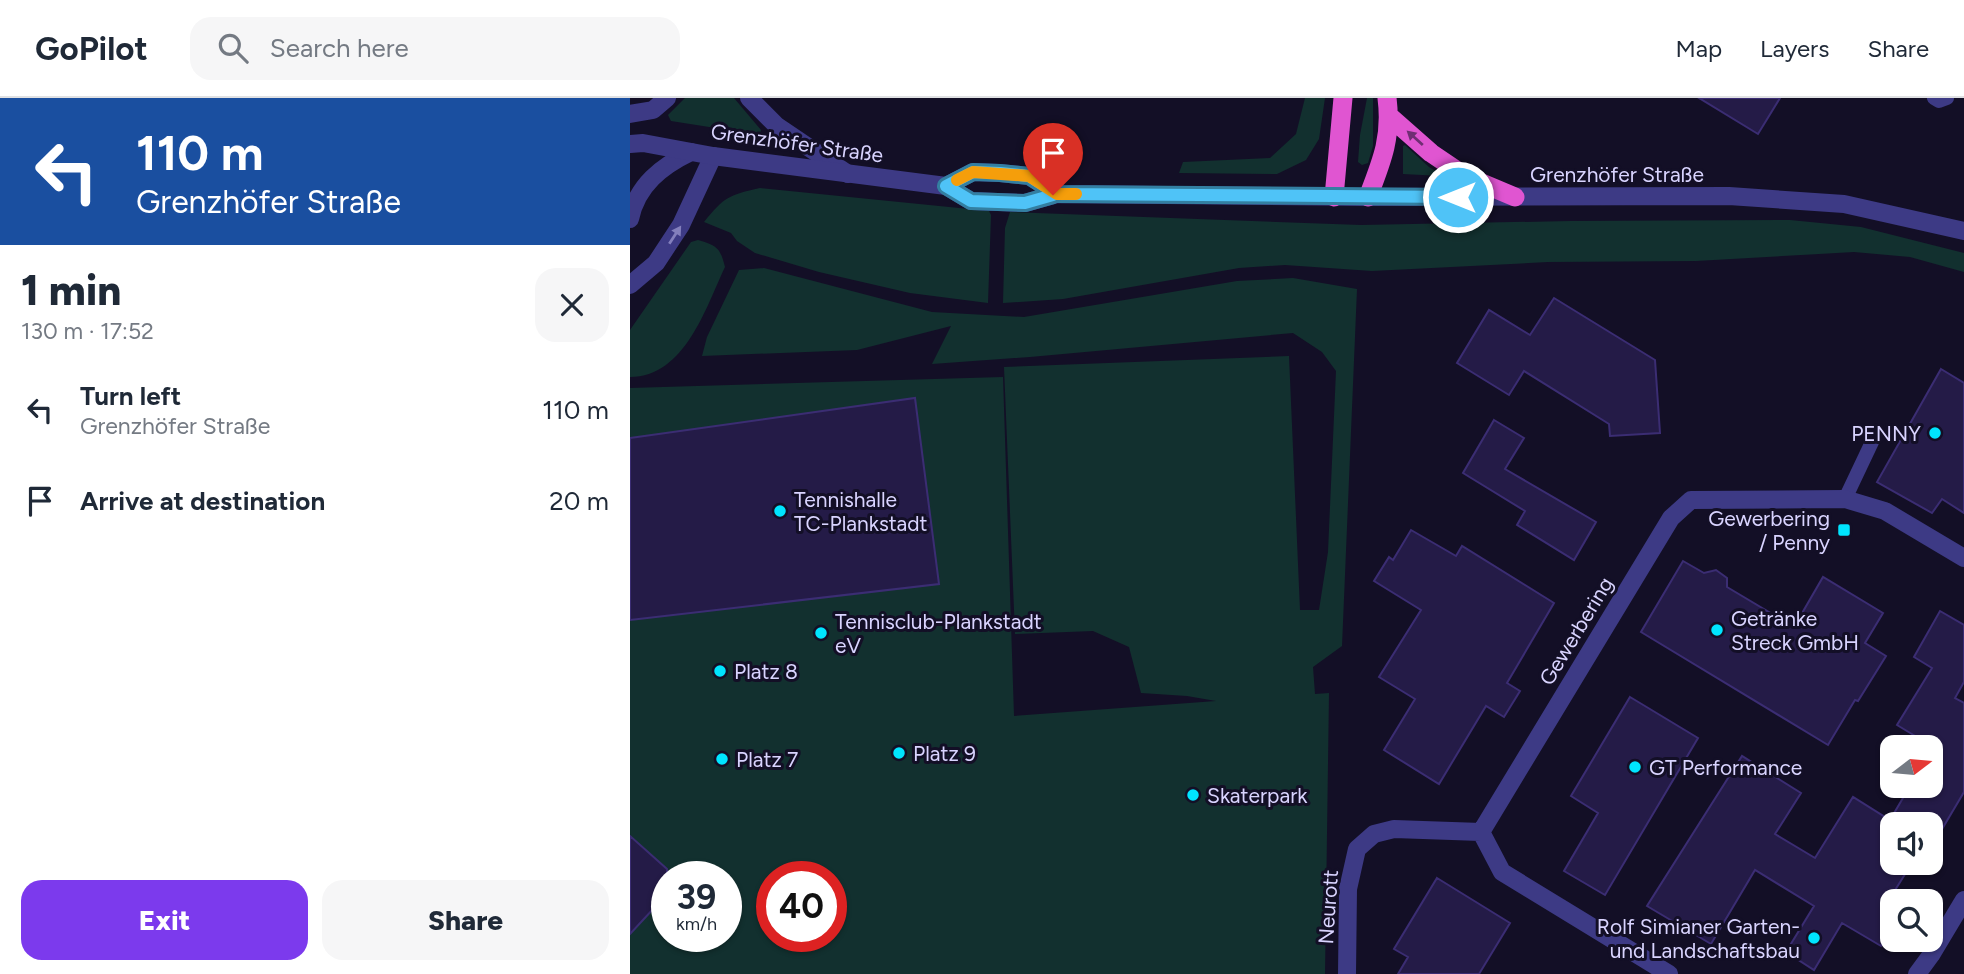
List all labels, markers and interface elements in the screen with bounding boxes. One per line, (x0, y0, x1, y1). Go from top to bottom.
search box (190, 17, 680, 80)
text: GoPilot (35, 29, 148, 68)
icon: search (214, 29, 252, 67)
text: Search here (270, 32, 409, 64)
text: Map (1675, 34, 1722, 63)
text: Layers (1760, 34, 1829, 63)
text: Share (1867, 34, 1929, 63)
street label: Grenzhöfer Straße (709, 119, 885, 167)
text: 110 m (136, 123, 264, 182)
pin (1023, 123, 1083, 195)
icon: left (21, 126, 112, 217)
one-way arrow (1406, 131, 1423, 146)
icon: arrive (1034, 134, 1072, 172)
position arrow (1421, 160, 1495, 234)
street label: Grenzhöfer Straße (1530, 162, 1704, 187)
text: Grenzhöfer Straße (136, 183, 401, 221)
one-way arrow (668, 225, 681, 244)
text: 1 min (21, 265, 121, 316)
button: close (535, 268, 609, 342)
text: 130 m · 17:52 (21, 317, 154, 345)
text: Turn left (80, 380, 181, 412)
icon: left (21, 391, 59, 429)
text: 110 m (542, 394, 609, 426)
text: Grenzhöfer Straße (80, 412, 270, 440)
place label: PENNY (1851, 421, 1921, 446)
marker: PENNY (1927, 425, 1943, 441)
icon: arrive (21, 482, 59, 520)
text: Arrive at destination (80, 485, 325, 517)
text: 20 m (549, 485, 609, 517)
place label: Tennishalle TC-Plankstadt (794, 487, 928, 536)
marker: Tennishalle TC-Plankstadt (772, 503, 788, 519)
place label: Gewerbering / Penny (1708, 506, 1830, 555)
marker: Gewerbering / Penny (1836, 522, 1852, 538)
street label: Gewerbering (1534, 572, 1618, 690)
place label: Getränke Streck GmbH (1731, 606, 1859, 655)
place label: Tennisclub-Plankstadt eV (835, 609, 1042, 658)
marker: Getränke Streck GmbH (1709, 622, 1725, 638)
marker: Tennisclub-Plankstadt eV (813, 625, 829, 641)
place label: Platz 8 (734, 659, 798, 684)
marker: Platz 8 (712, 663, 728, 679)
north arrow (1880, 735, 1942, 798)
map controls (1880, 735, 1943, 952)
place label: Platz 9 (913, 741, 976, 766)
marker: Platz 9 (891, 745, 907, 761)
place label: Platz 7 (736, 747, 798, 772)
marker: Platz 7 (714, 751, 730, 767)
place label: GT Performance (1649, 755, 1802, 780)
marker: GT Performance (1627, 759, 1643, 775)
place label: Skaterpark (1207, 783, 1308, 808)
marker: Skaterpark (1185, 787, 1201, 803)
button: sound (1880, 812, 1943, 875)
speed limit sign: 40 (756, 861, 847, 952)
street label: Neurott (1313, 869, 1343, 945)
text: 39 (677, 876, 716, 918)
button: Exit (21, 880, 308, 960)
button: Share (322, 880, 609, 960)
button: search (1880, 889, 1943, 952)
text: km/h (676, 913, 717, 935)
place label: Rolf Simianer Garten- und Landschaftsbau (1597, 914, 1800, 963)
marker: Rolf Simianer Garten- und Landschaftsbau (1806, 930, 1822, 946)

